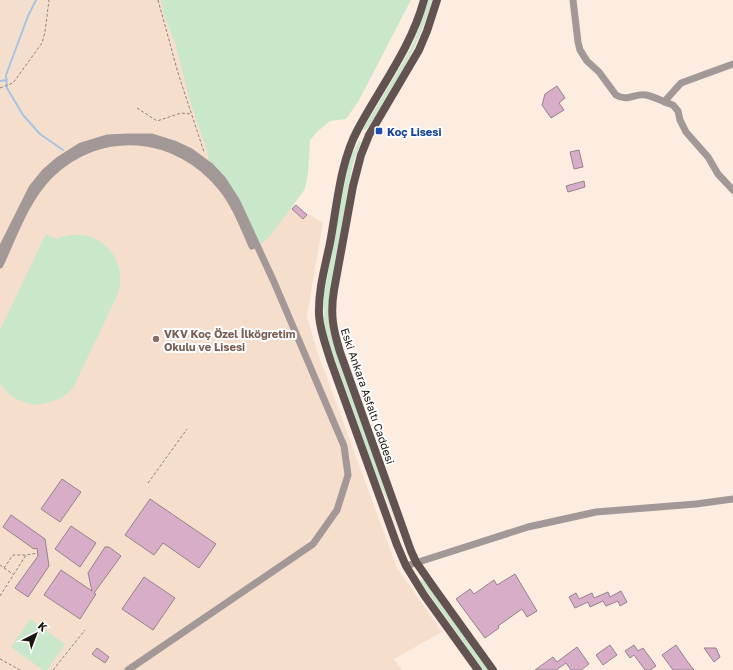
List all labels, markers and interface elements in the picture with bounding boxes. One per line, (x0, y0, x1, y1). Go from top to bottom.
place label: Koç Lisesi (387, 125, 442, 138)
marker: Koç Lisesi (374, 126, 384, 136)
street label: Eski Ankara Asfaltı Caddesi (339, 326, 397, 466)
place label: VKV Koç Özel İlköğretim Okulu ve Lisesi (164, 327, 296, 353)
marker: VKV Koç Özel İlköğretim Okulu ve Lisesi (151, 334, 161, 344)
north arrow (16, 614, 56, 654)
text: K (36, 619, 50, 634)

